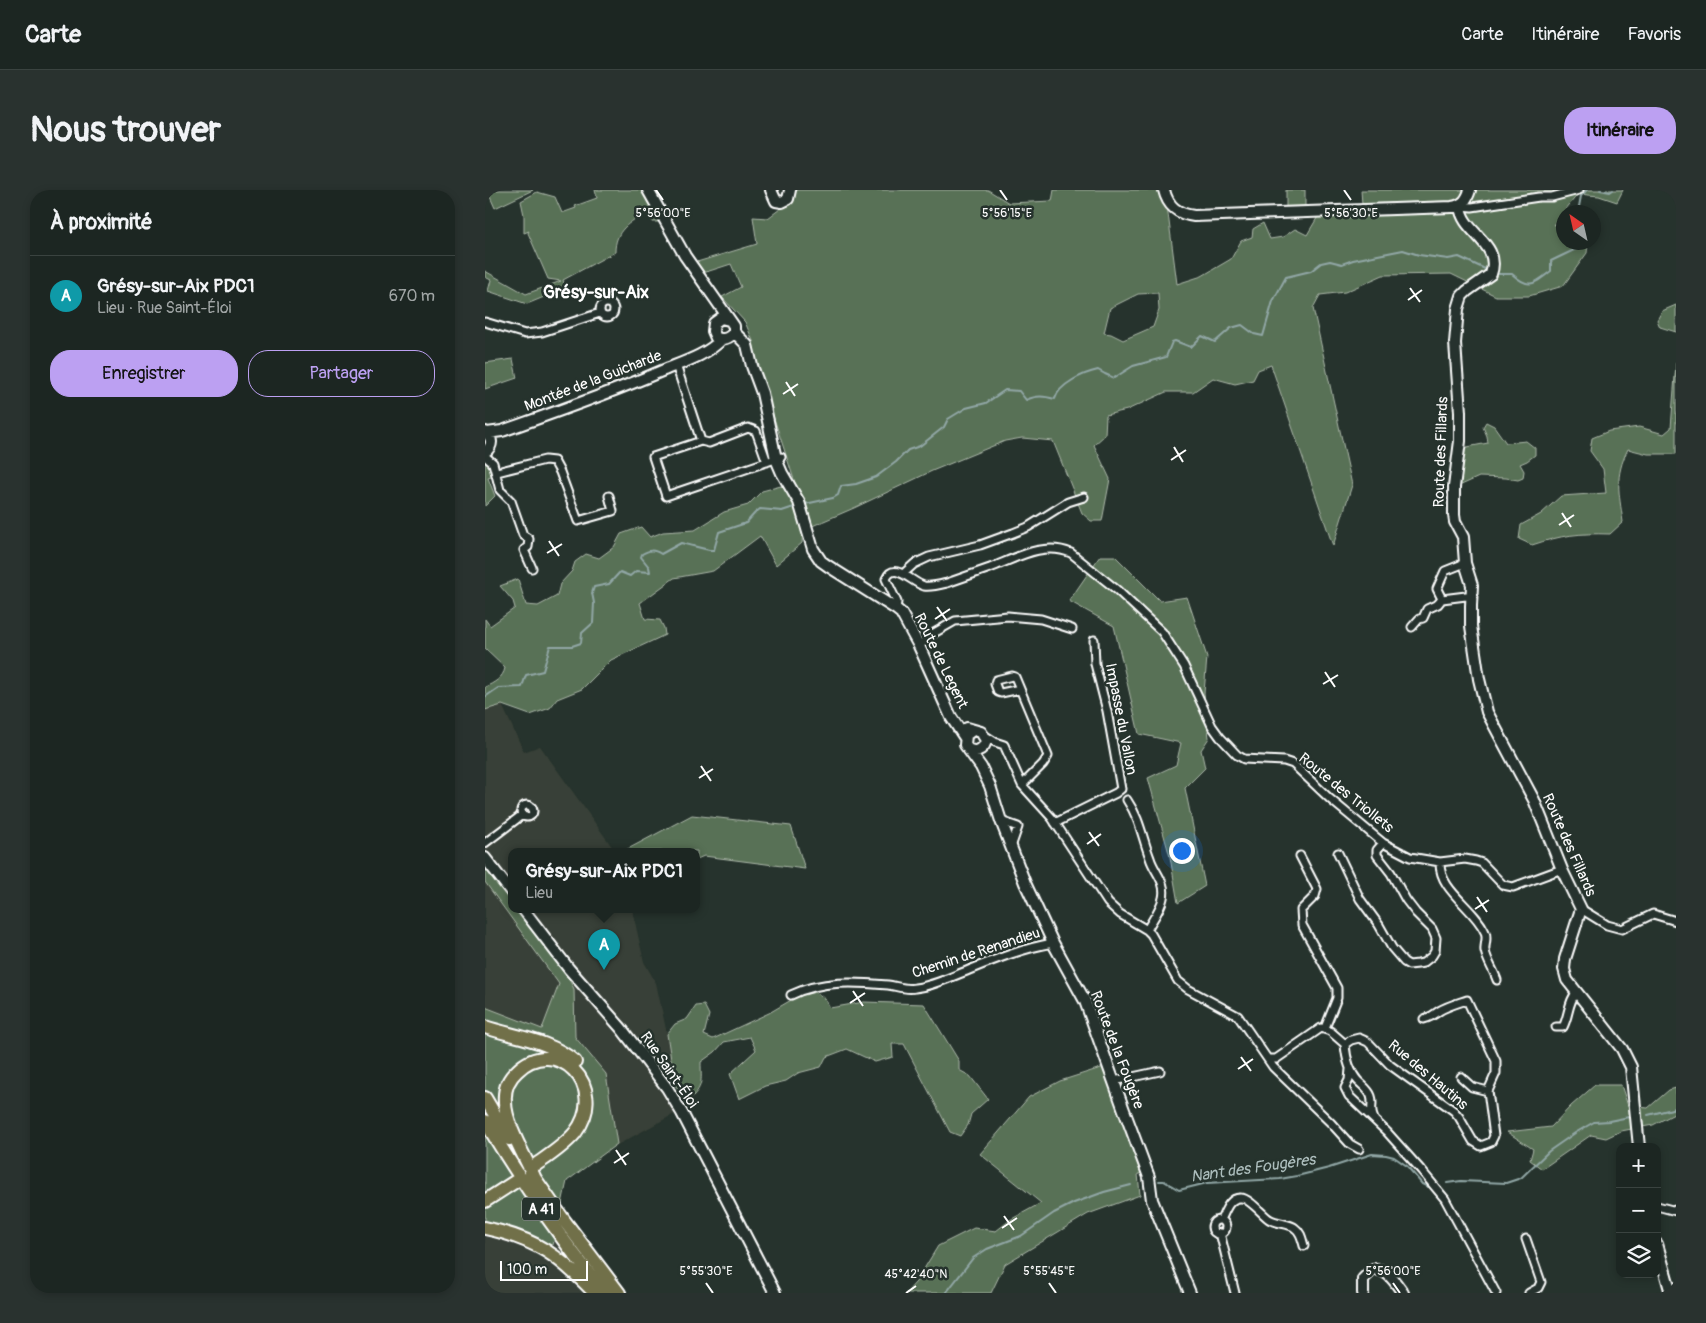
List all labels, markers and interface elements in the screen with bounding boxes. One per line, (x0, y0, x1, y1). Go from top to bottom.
text: Carte (25, 20, 81, 49)
text: Carte (1461, 23, 1503, 46)
text: Itinéraire (1531, 23, 1599, 46)
text: Favoris (1627, 23, 1681, 46)
button: Itinéraire (1564, 107, 1676, 154)
text: Nous trouver (30, 108, 221, 152)
north arrow (1556, 205, 1601, 250)
text: 5°56'00"E (635, 206, 691, 221)
text: 5°56'15"E (982, 206, 1032, 221)
text: 5°56'30"E (1324, 206, 1378, 221)
text: À proximité (50, 209, 153, 236)
text: Grésy-sur-Aix PDC1 (97, 274, 255, 298)
district label: Grésy-sur-Aix (543, 281, 649, 304)
text: A (61, 286, 71, 306)
text: 670 m (389, 286, 435, 306)
text: Lieu · Rue Saint-Éloi (97, 298, 231, 318)
street label: Montée de la Guicharde (522, 346, 665, 416)
button: Enregistrer (50, 350, 238, 397)
button: Partager (248, 350, 435, 397)
street label: Route des Fillards (1430, 396, 1452, 508)
street label: Route de Legent (910, 610, 973, 713)
street label: Impasse du Vallon (1101, 662, 1141, 776)
street label: Route des Triollets (1295, 749, 1398, 837)
street label: Route des Fillards (1538, 791, 1600, 900)
your location (1169, 838, 1195, 864)
popup (508, 848, 700, 913)
text: Grésy-sur-Aix PDC1 (525, 859, 683, 883)
text: Lieu (525, 883, 553, 903)
street label: Chemin de Renandieu (910, 923, 1042, 983)
pin: A (588, 929, 620, 970)
street label: Route de la Fougère (1086, 988, 1148, 1112)
street label: Rue Saint-Éloi (636, 1028, 702, 1112)
street label: Rue des Hautins (1384, 1036, 1472, 1114)
map controls (1616, 1143, 1661, 1278)
button: + (1616, 1143, 1661, 1188)
water label: Nant des Fougères (1189, 1149, 1318, 1187)
button: − (1616, 1188, 1661, 1233)
road number: A 41 (522, 1198, 560, 1220)
button: layers (1616, 1233, 1661, 1278)
scale bar (500, 1258, 587, 1281)
text: 100 m (507, 1261, 547, 1278)
text: 5°55'30"E (679, 1264, 733, 1279)
text: 5°55'45"E (1023, 1264, 1075, 1279)
text: 5°56'00"E (1365, 1264, 1421, 1279)
text: 45°42'40"N (885, 1267, 947, 1282)

